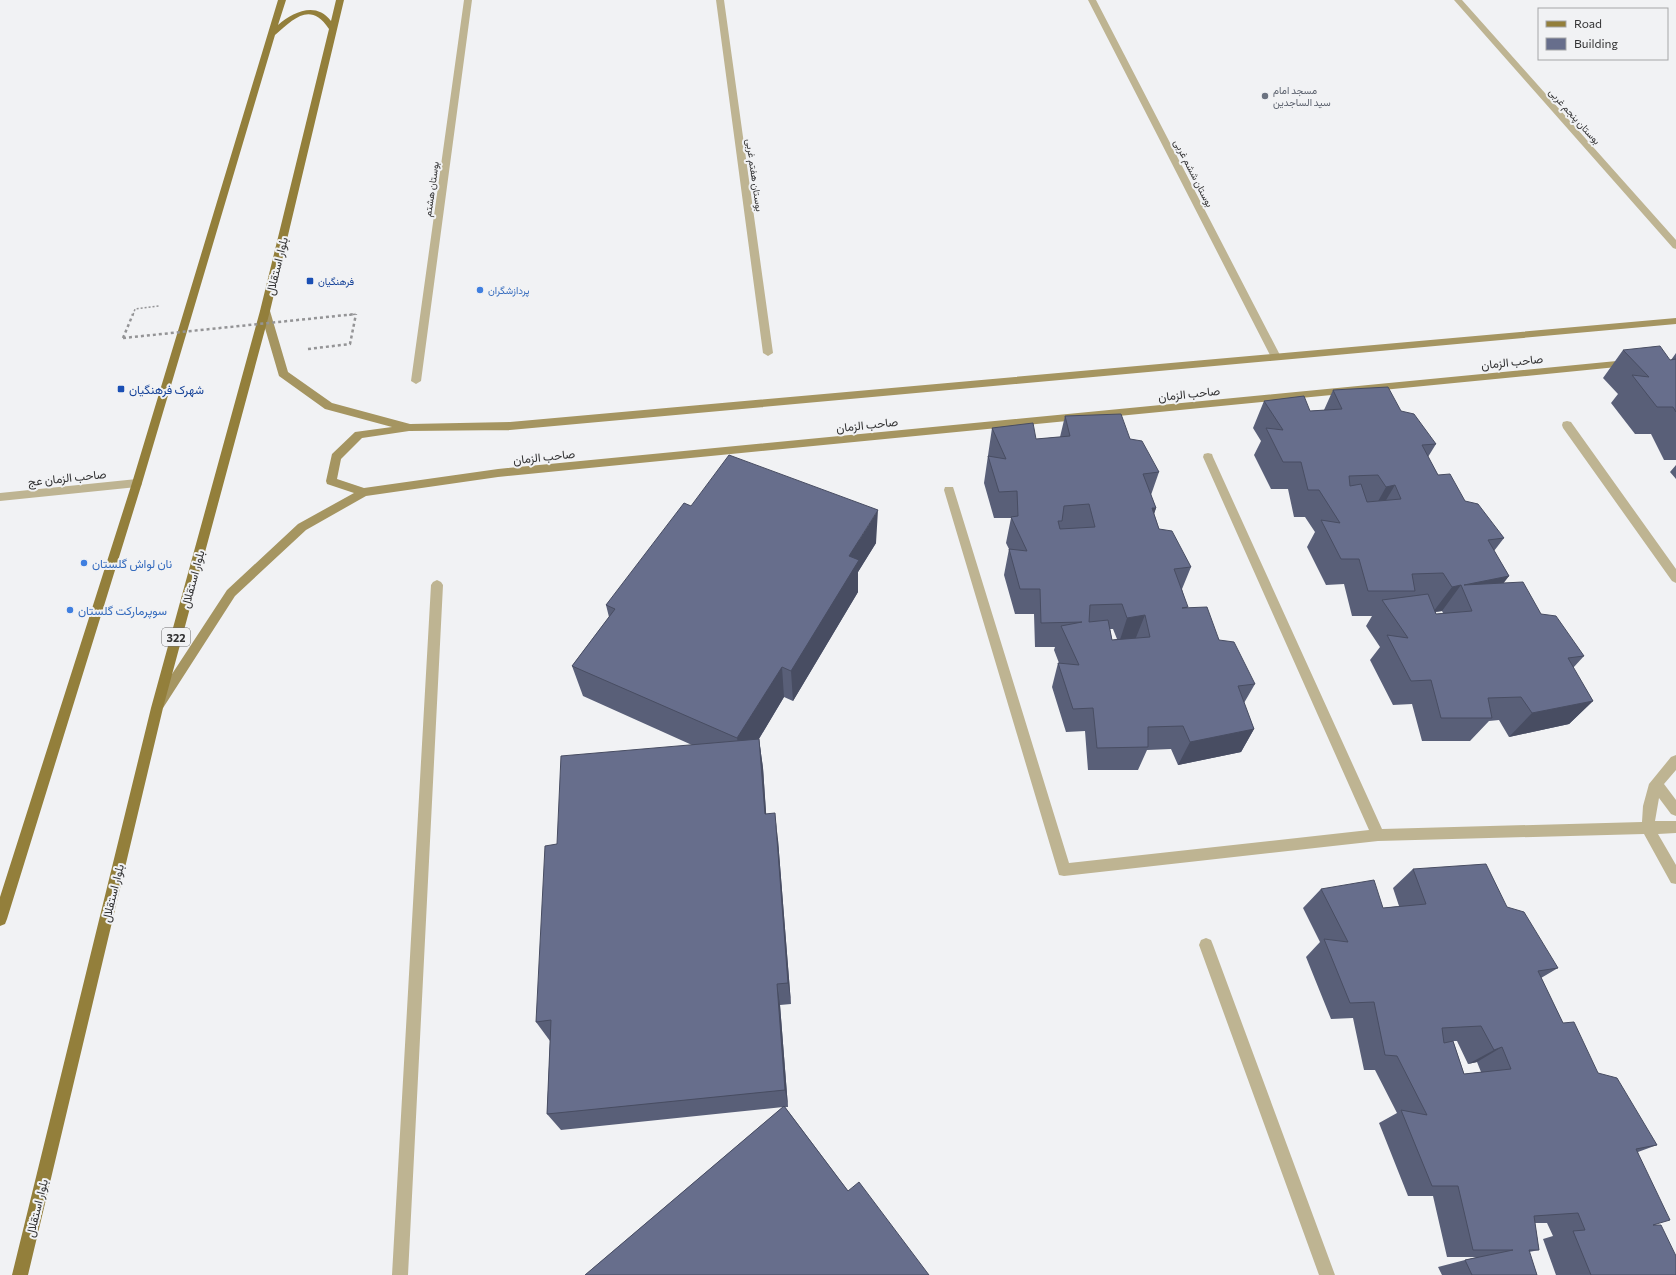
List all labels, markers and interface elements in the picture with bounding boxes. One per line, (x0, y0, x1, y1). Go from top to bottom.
legend (1538, 8, 1668, 60)
text: Road (1574, 16, 1602, 30)
text: Building (1574, 36, 1618, 50)
place label: مسجد امام سید الساجدین (1273, 84, 1331, 109)
street label: بوستان پنجم غربی (1545, 86, 1603, 148)
marker: مسجد امام سید الساجدین (1260, 91, 1270, 101)
street label: بوستان ششم غربی (1171, 137, 1216, 209)
street label: بوستان هفتم غربی (743, 138, 766, 212)
street label: بوستان هشتم (421, 161, 442, 218)
street label: بلوار استقلال (262, 235, 292, 297)
place label: فرهنگیان (318, 275, 355, 288)
marker: فرهنگیان (305, 276, 315, 286)
place label: پردازشگران (488, 284, 530, 298)
marker: پردازشگران (475, 285, 485, 295)
street label: صاحب الزمان (1480, 351, 1544, 373)
place label: شهرک فرهنگیان (129, 382, 204, 398)
street label: صاحب الزمان (1157, 383, 1221, 405)
marker: شهرک فرهنگیان (116, 384, 126, 394)
street label: صاحب الزمان (835, 414, 899, 436)
street label: صاحب الزمان (512, 446, 576, 468)
street label: صاحب الزمان عج (27, 466, 107, 491)
street label: بلوار استقلال (178, 548, 208, 610)
place label: نان لواش گلستان (92, 556, 172, 572)
marker: نان لواش گلستان (79, 558, 89, 568)
place label: سوپرمارکت گلستان (78, 603, 167, 619)
marker: سوپرمارکت گلستان (65, 605, 75, 615)
road number: 322 (162, 628, 190, 646)
street label: بلوار استقلال (98, 862, 128, 924)
street label: بلوار استقلال (22, 1177, 52, 1239)

